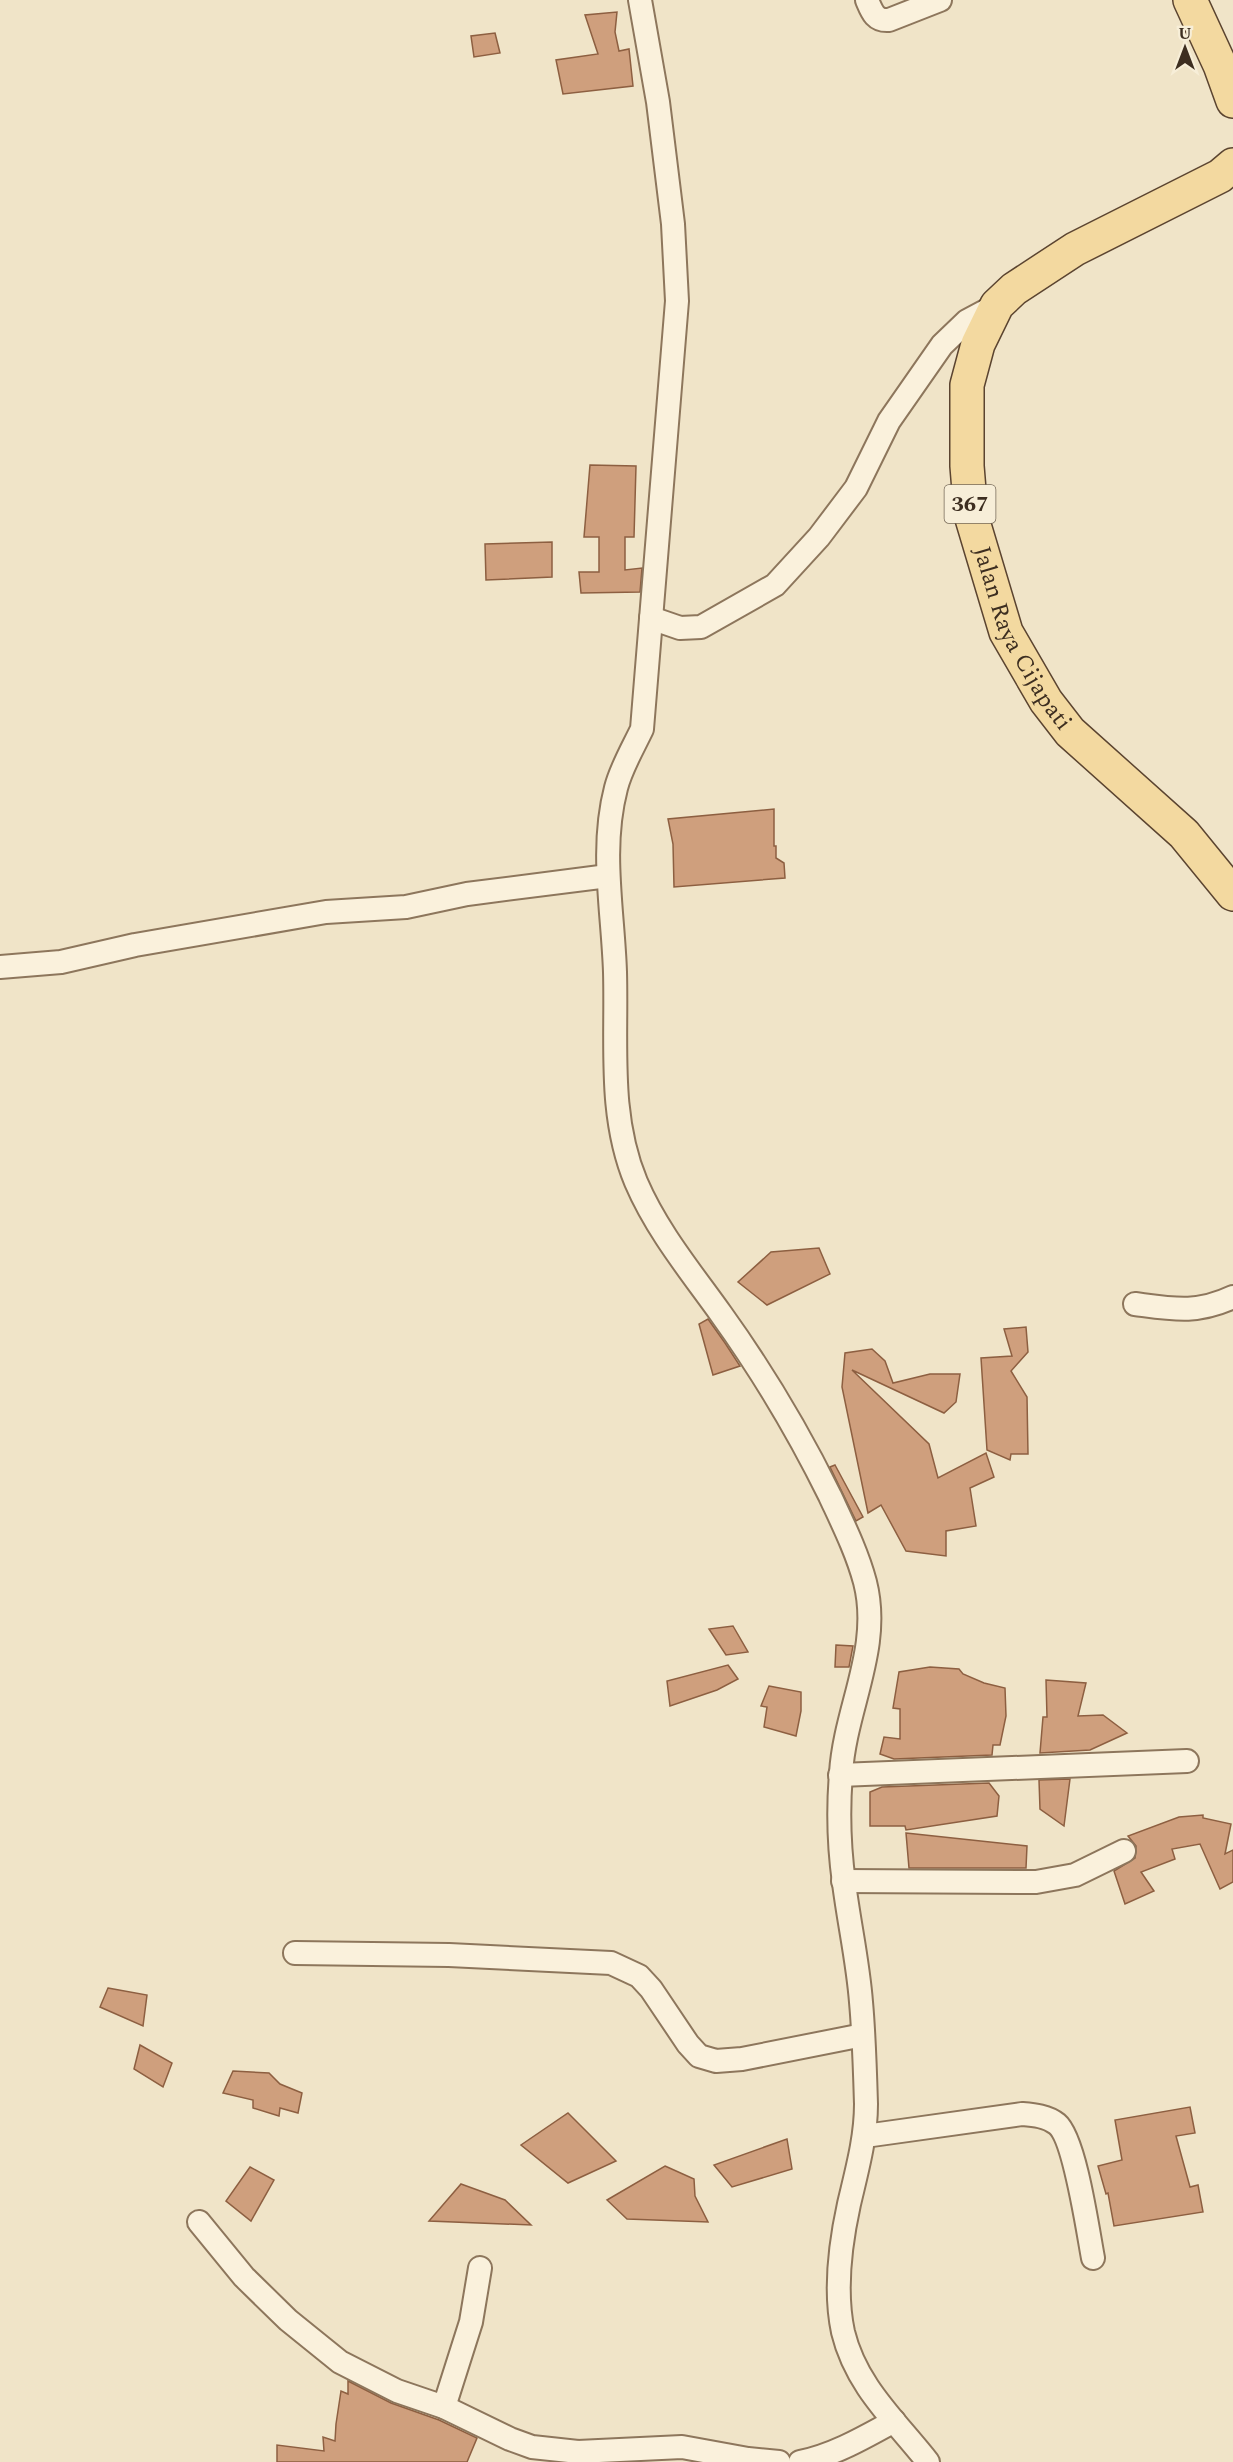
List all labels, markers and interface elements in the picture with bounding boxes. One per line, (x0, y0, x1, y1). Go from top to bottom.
north arrow (1155, 18, 1215, 78)
text: U (1178, 22, 1192, 46)
road number: 367 (944, 485, 996, 523)
street label: Jalan Raya Cijapati (963, 542, 1081, 738)

